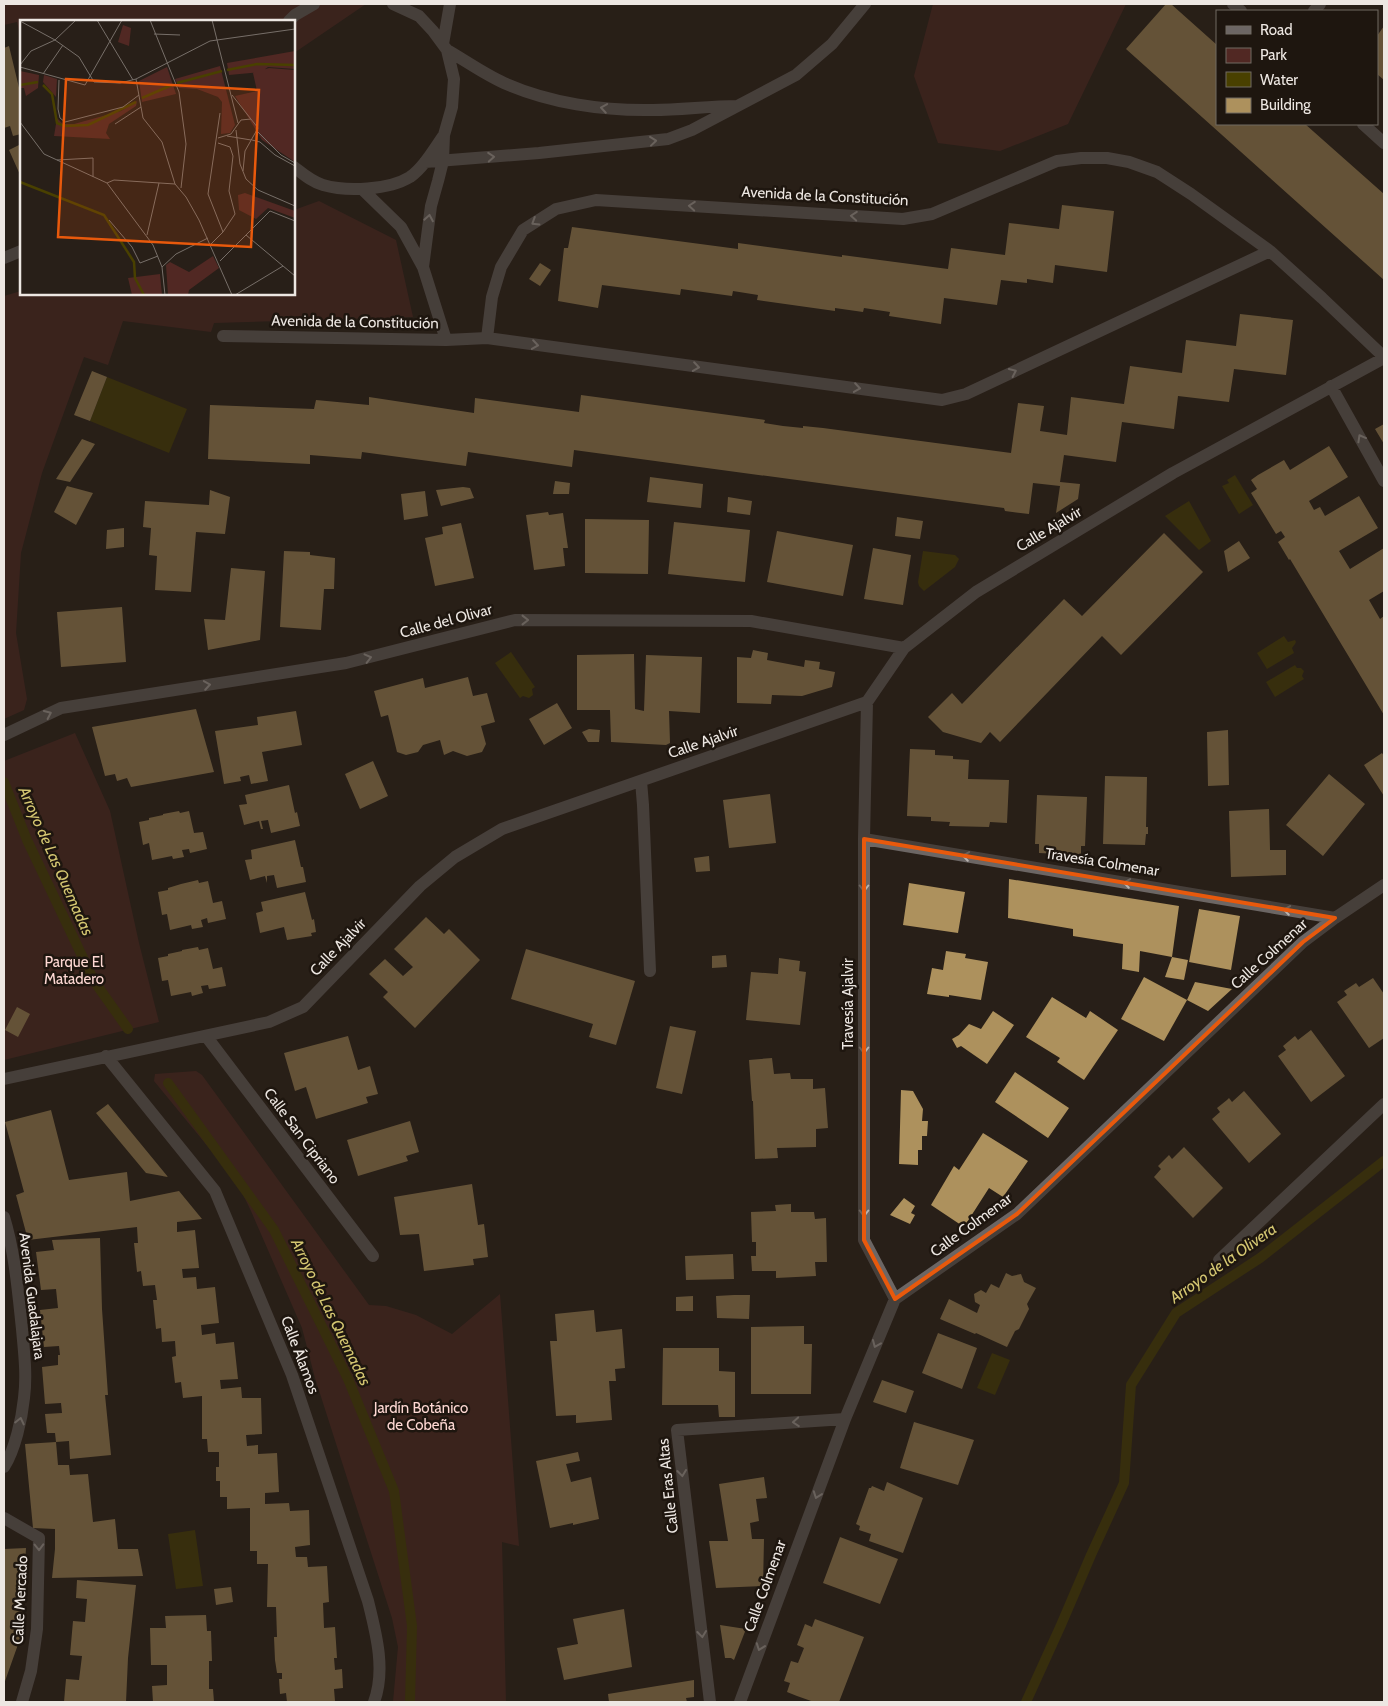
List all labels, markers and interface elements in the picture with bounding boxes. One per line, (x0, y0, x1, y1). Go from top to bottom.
legend (1216, 10, 1378, 125)
inset map (20, 20, 295, 295)
text: Road (1260, 21, 1293, 39)
text: Park (1260, 46, 1287, 64)
text: Water (1260, 71, 1298, 89)
text: Building (1260, 96, 1311, 114)
one-way arrow (599, 103, 608, 113)
one-way arrow (649, 136, 657, 147)
one-way arrow (487, 152, 495, 163)
street label: Avenida de la Constitución (741, 183, 909, 209)
one-way arrow (688, 200, 696, 211)
one-way arrow (850, 210, 858, 221)
one-way arrow (423, 214, 433, 223)
one-way arrow (531, 216, 540, 226)
street label: Avenida de la Constitución (271, 312, 439, 332)
one-way arrow (532, 339, 540, 350)
one-way arrow (692, 361, 701, 371)
one-way arrow (1008, 367, 1017, 378)
one-way arrow (854, 382, 862, 393)
one-way arrow (1357, 435, 1367, 444)
street label: Calle Ajalvir (1013, 502, 1085, 555)
street label: Calle del Olivar (398, 600, 494, 642)
one-way arrow (522, 615, 529, 625)
one-way arrow (363, 653, 372, 664)
one-way arrow (204, 680, 212, 691)
one-way arrow (43, 710, 52, 720)
street label: Calle Ajalvir (666, 722, 741, 762)
water label: Arroyo de Las Quemadas (14, 783, 97, 938)
street label: Travesía Colmenar (1044, 844, 1161, 880)
one-way arrow (962, 852, 971, 862)
one-way arrow (1122, 878, 1130, 889)
one-way arrow (859, 884, 869, 892)
one-way arrow (1283, 905, 1291, 915)
street label: Calle Ajalvir (306, 914, 370, 979)
street label: Calle Colmenar (1227, 915, 1311, 993)
park label: Parque El Matadero (44, 953, 104, 988)
street label: Travesía Ajalvir (839, 958, 857, 1050)
one-way arrow (859, 1047, 869, 1055)
street label: Calle San Cipriano (260, 1085, 344, 1187)
street label: Calle Colmenar (927, 1189, 1016, 1261)
one-way arrow (859, 1210, 869, 1217)
water label: Arroyo de la Olivera (1165, 1219, 1280, 1308)
street label: Avenida Guadalajara (15, 1232, 49, 1361)
water label: Arroyo de Las Quemadas (287, 1235, 375, 1389)
street label: Calle Álamos (277, 1313, 324, 1397)
one-way arrow (872, 1339, 883, 1348)
park label: Jardín Botánico de Cobeña (373, 1399, 468, 1434)
one-way arrow (14, 1417, 25, 1426)
one-way arrow (792, 1417, 800, 1428)
street label: Calle Eras Altas (654, 1438, 682, 1534)
one-way arrow (676, 1469, 687, 1477)
one-way arrow (813, 1490, 823, 1499)
street label: Calle Colmenar (740, 1537, 790, 1634)
one-way arrow (33, 1543, 44, 1551)
street label: Calle Mercado (9, 1555, 31, 1645)
one-way arrow (696, 1631, 707, 1639)
one-way arrow (756, 1642, 766, 1651)

